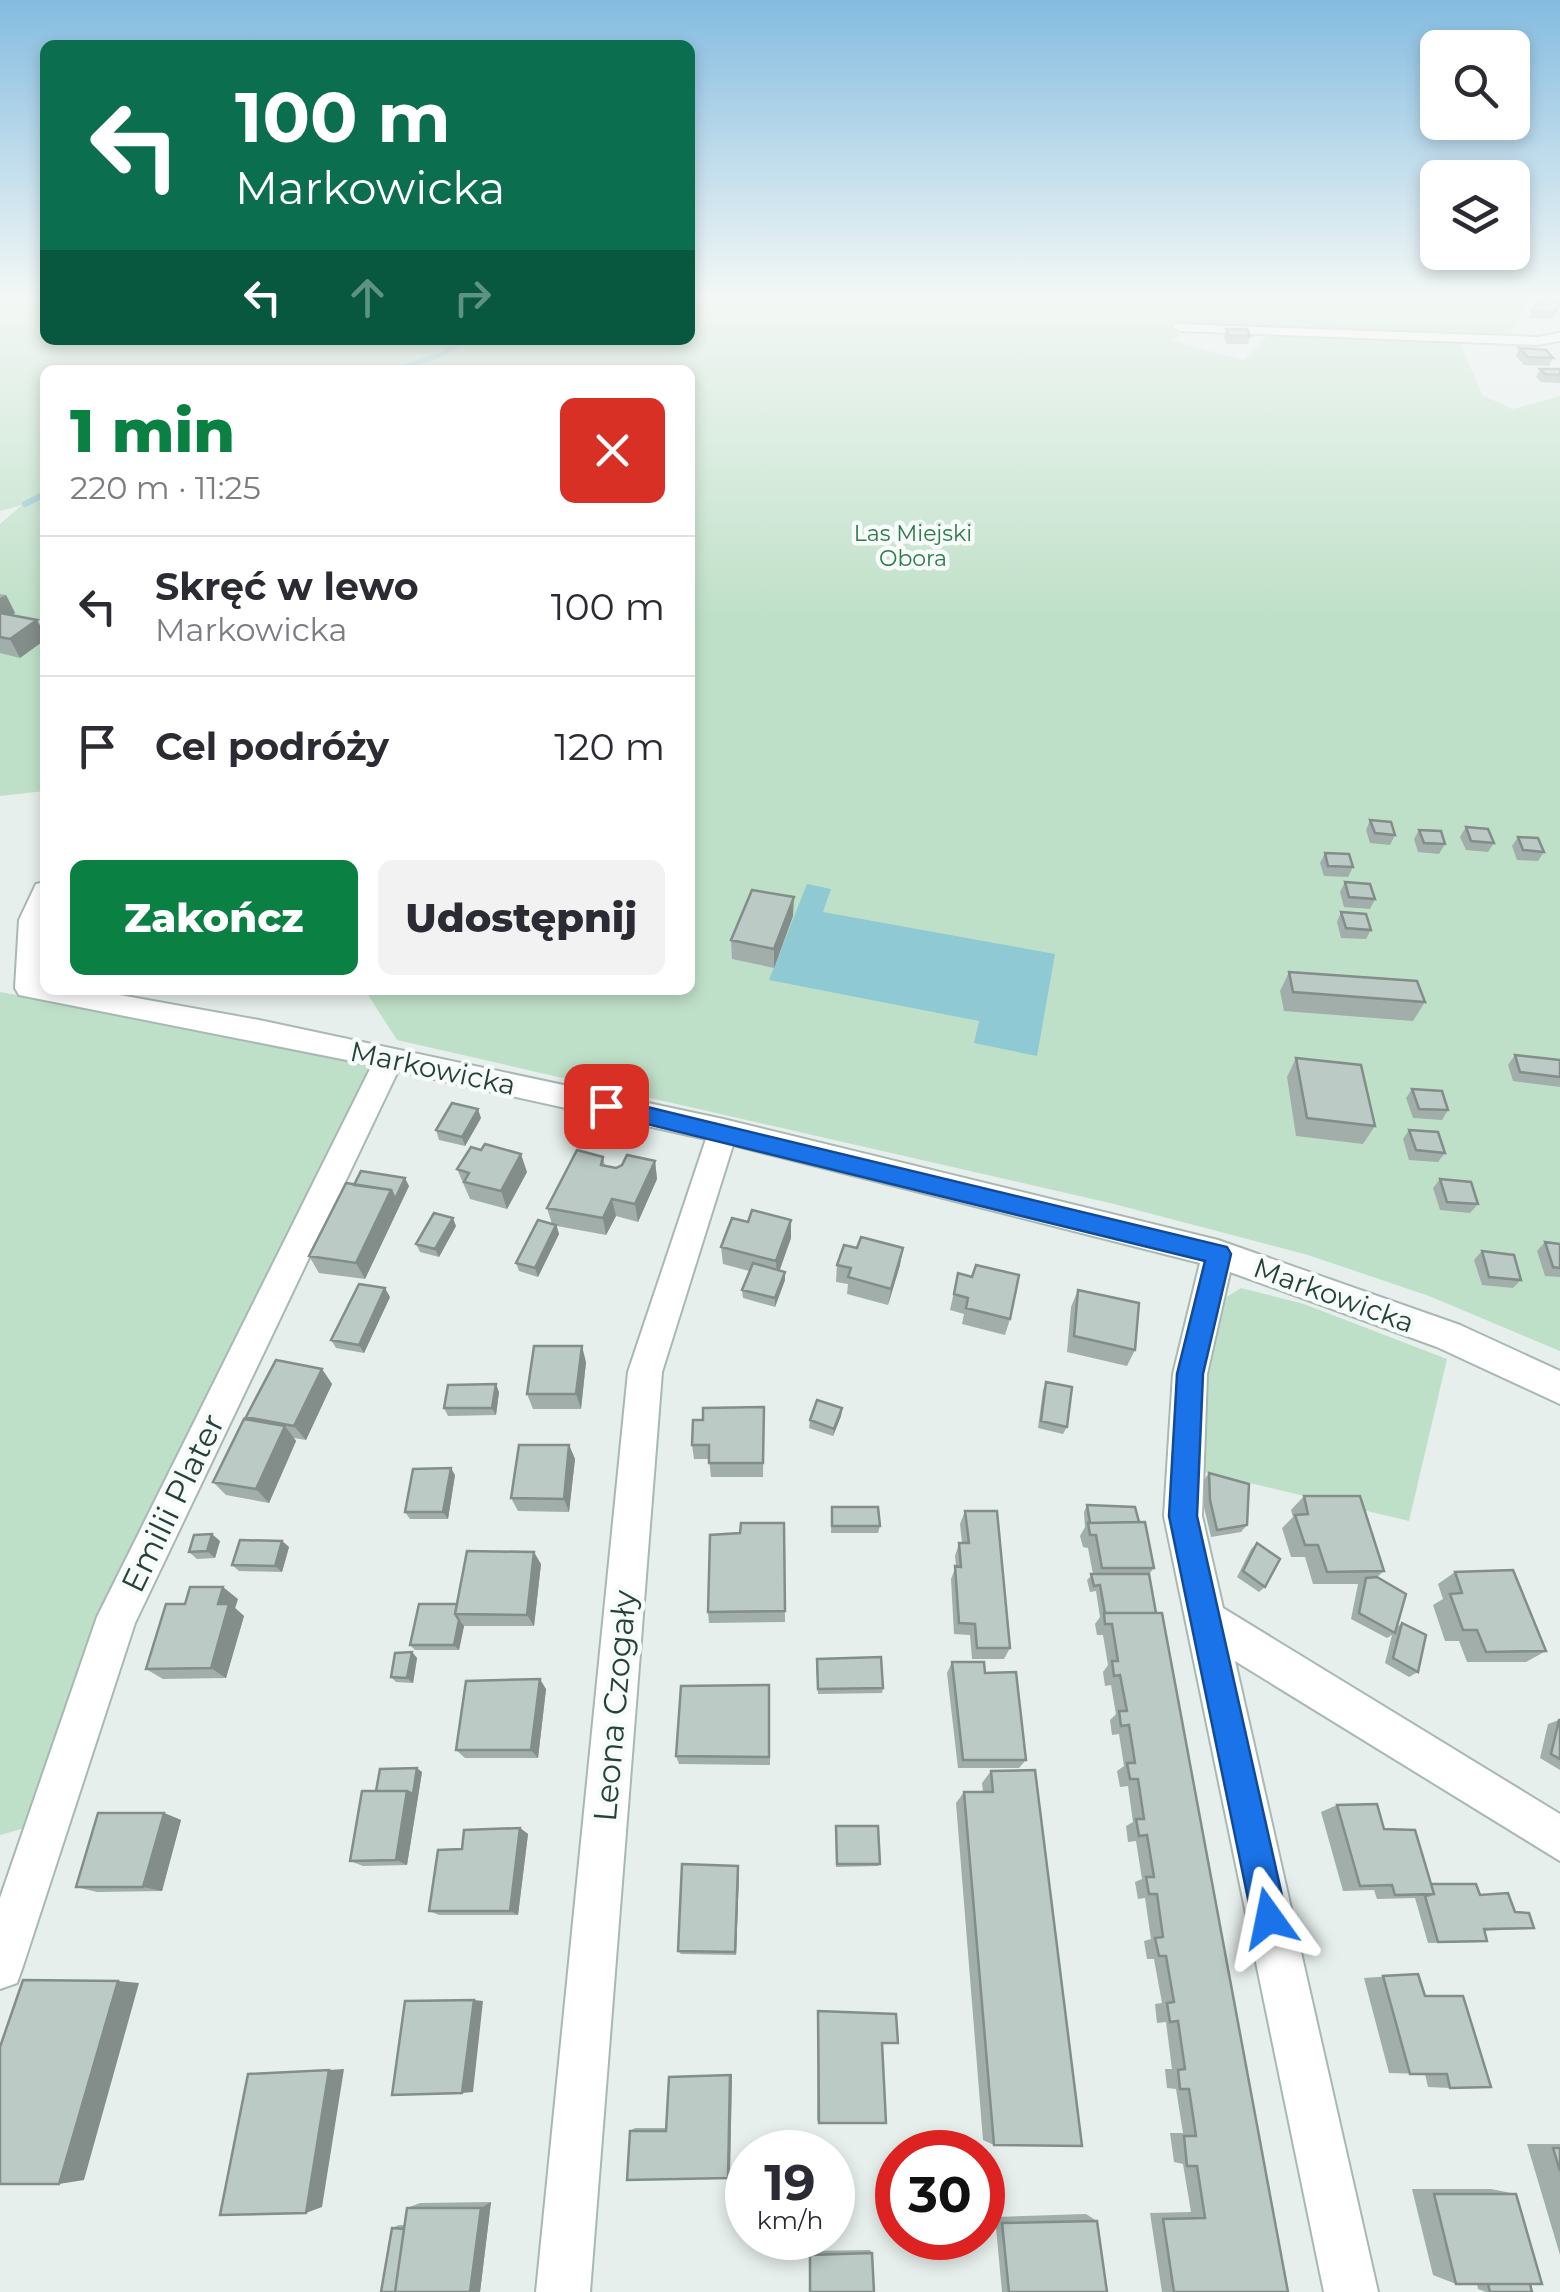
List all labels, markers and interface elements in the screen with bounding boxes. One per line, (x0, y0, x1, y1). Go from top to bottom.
map controls (1420, 30, 1530, 270)
button: search (1420, 30, 1530, 140)
text: 100 m (235, 74, 451, 160)
icon: left (70, 80, 200, 210)
text: Markowicka (235, 160, 505, 215)
button: layers (1420, 160, 1530, 270)
icon: left (235, 270, 290, 325)
icon: ahead (340, 270, 395, 325)
icon: right (445, 270, 500, 325)
text: 1 min (70, 394, 235, 467)
button: close (560, 398, 665, 503)
text: 220 m · 11:25 (70, 468, 261, 507)
park label: Las Miejski Obora (854, 520, 972, 572)
text: Skręć w lewo (155, 563, 419, 610)
icon: left (70, 579, 125, 634)
text: 100 m (551, 583, 665, 630)
text: Markowicka (155, 610, 347, 649)
icon: arrive (70, 719, 125, 774)
text: Cel podróży (155, 723, 389, 770)
text: 120 m (554, 723, 665, 770)
button: Zakończ (70, 860, 358, 975)
button: Udostępnij (378, 860, 665, 975)
street label: Markowicka (347, 1034, 519, 1102)
pin (564, 1064, 649, 1149)
icon: arrive (579, 1079, 634, 1134)
street label: Markowicka (1249, 1250, 1419, 1340)
street label: Emilii Plater (113, 1407, 232, 1598)
street label: Leona Czogały (585, 1588, 644, 1823)
position arrow (1217, 1866, 1321, 1970)
speed limit sign: 30 (875, 2130, 1005, 2260)
text: 19 (764, 2152, 816, 2213)
text: km/h (757, 2205, 823, 2235)

